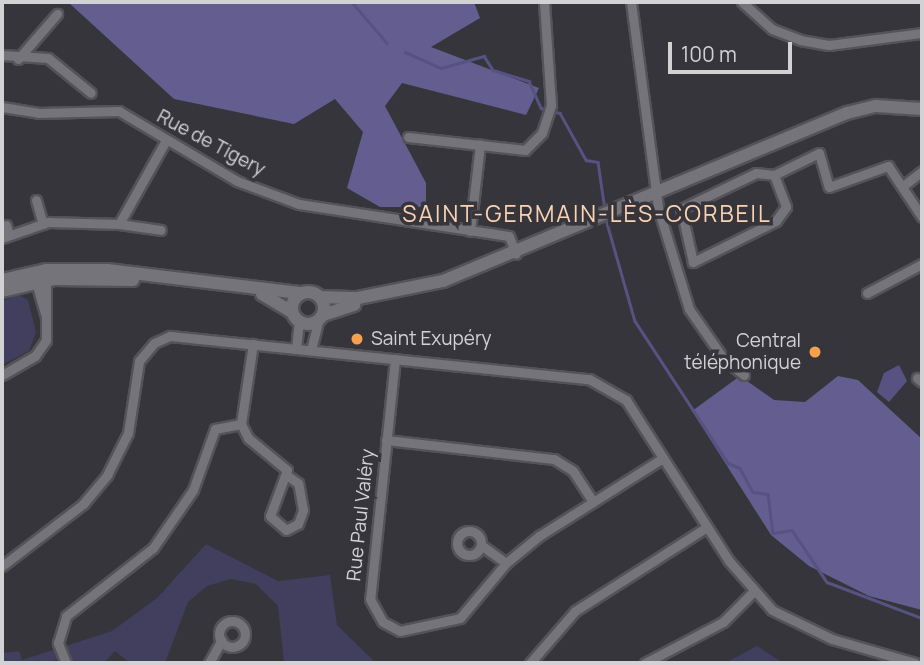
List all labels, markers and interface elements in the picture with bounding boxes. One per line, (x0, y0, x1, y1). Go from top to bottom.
scale bar (672, 28, 796, 72)
text: 100 m (681, 40, 737, 68)
street label: Rue de Tigery (153, 105, 269, 181)
district label: SAINT-GERMAIN-LÈS-CORBEIL (404, 199, 770, 227)
place label: Saint Exupéry (371, 328, 492, 350)
place label: Central téléphonique (684, 330, 801, 374)
marker: Saint Exupéry (349, 331, 365, 347)
marker: Central téléphonique (807, 344, 823, 360)
street label: Rue Paul Valéry (343, 448, 379, 582)

